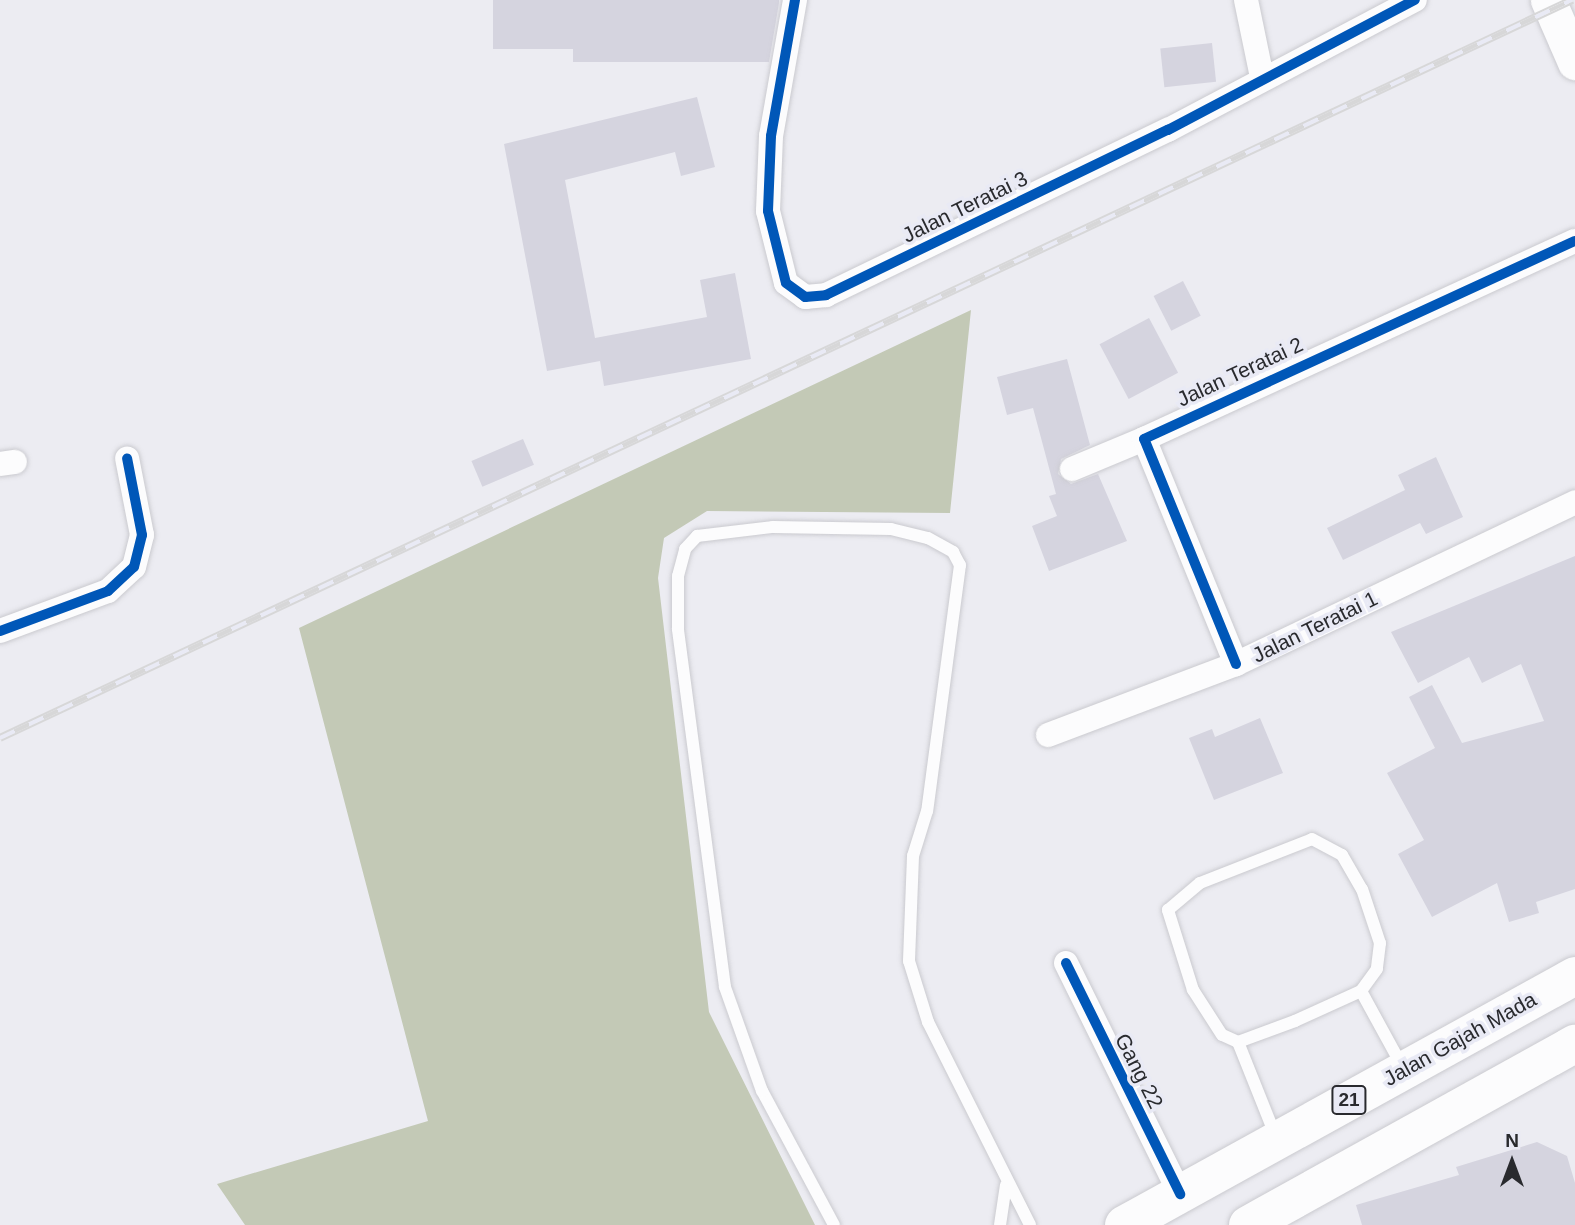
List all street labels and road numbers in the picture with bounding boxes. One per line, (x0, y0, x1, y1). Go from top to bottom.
street label: Jalan Teratai 3 (898, 166, 1032, 248)
street label: Jalan Teratai 2 (1173, 332, 1307, 412)
street label: Jalan Teratai 1 (1248, 586, 1382, 668)
street label: Jalan Gajah Mada (1379, 987, 1541, 1091)
street label: Gang 22 (1109, 1029, 1169, 1113)
road number: 21 (1330, 1084, 1368, 1116)

